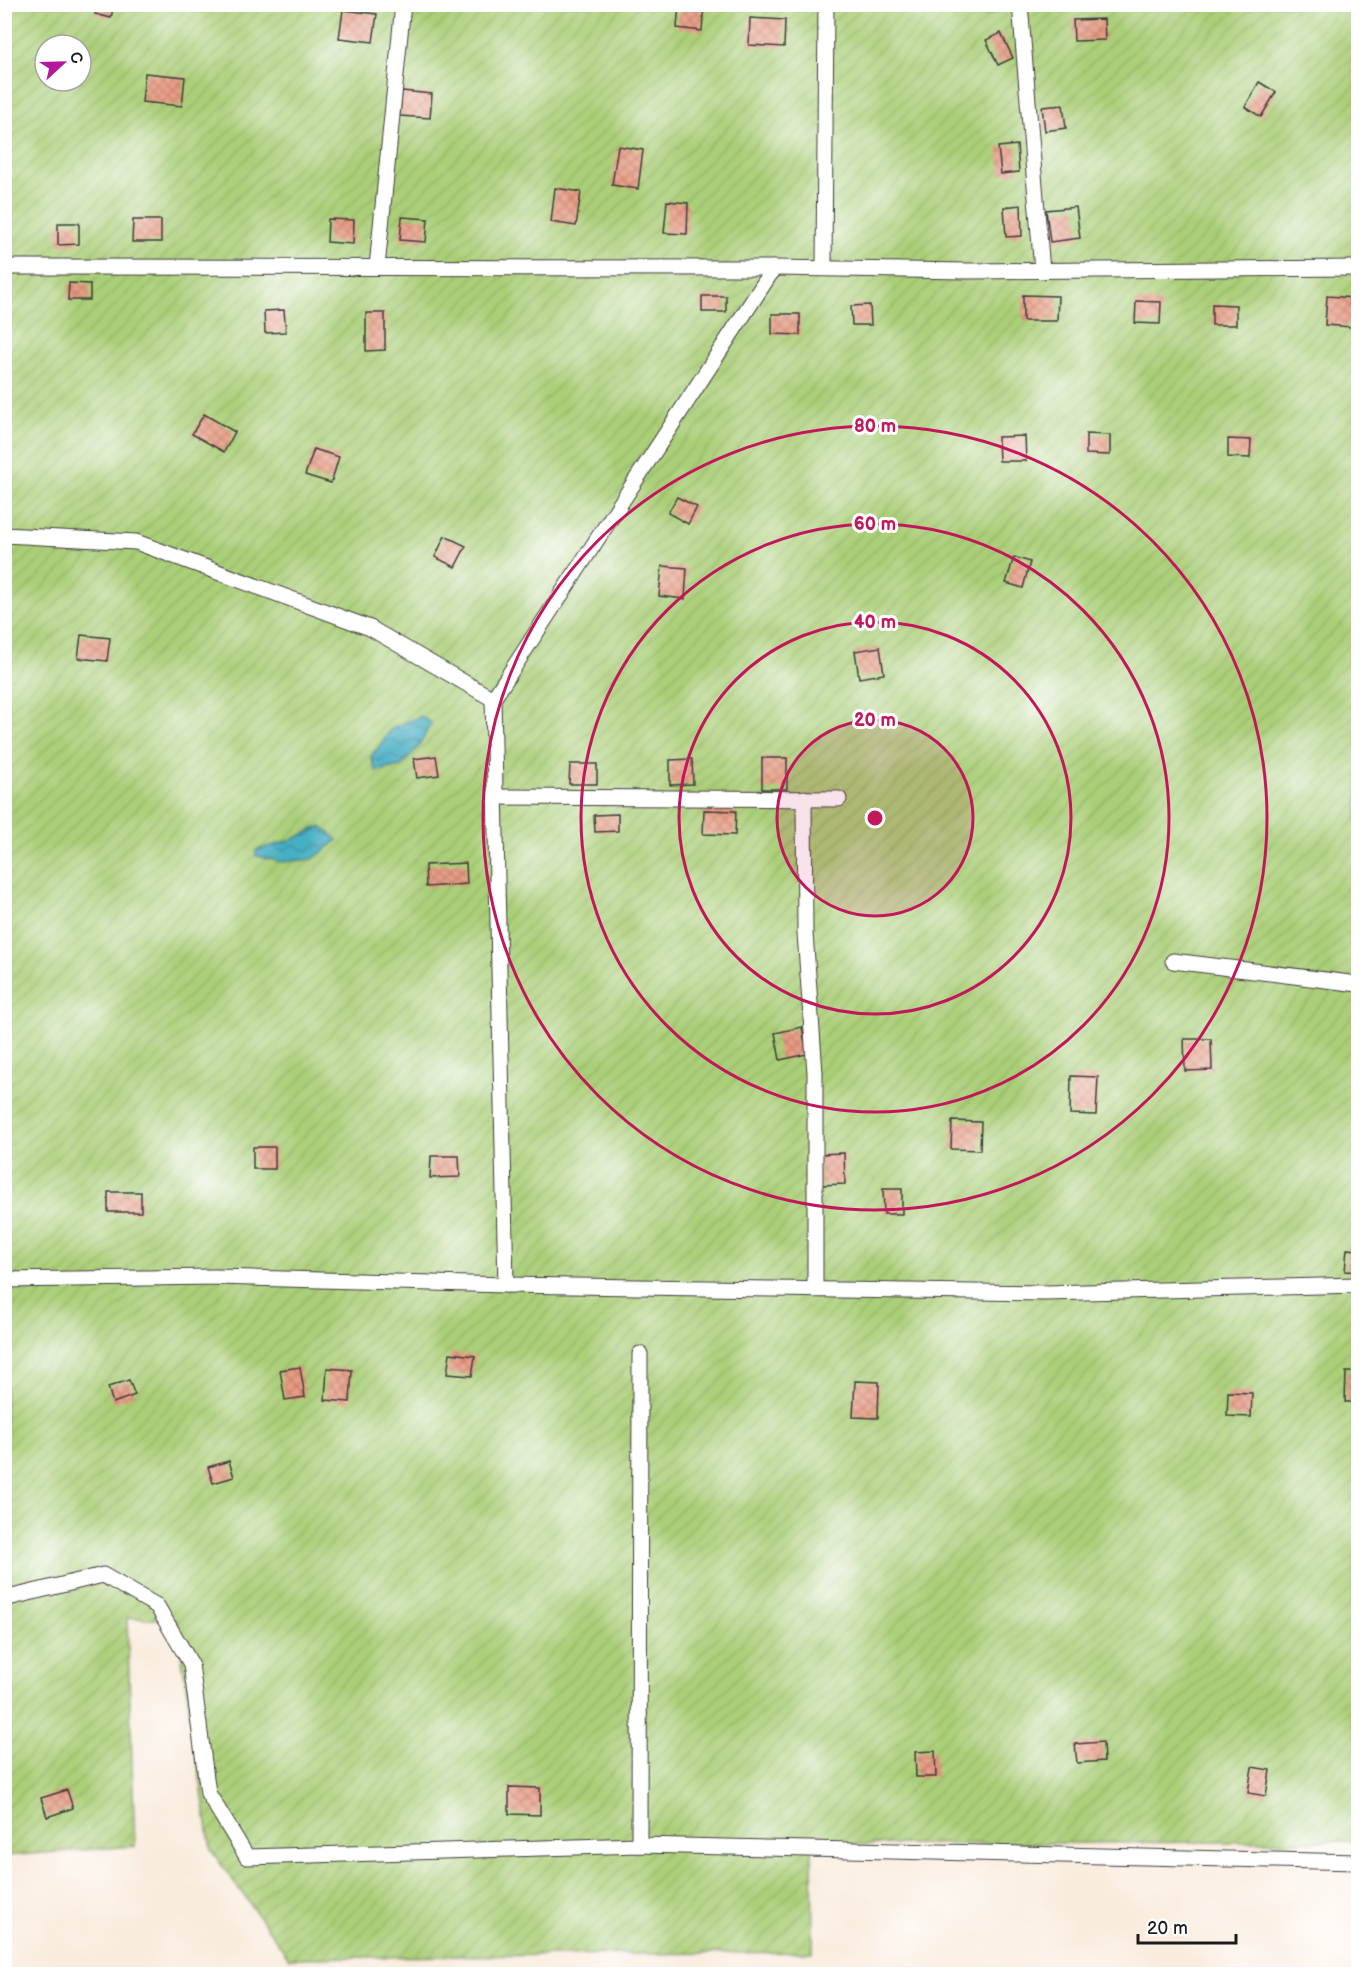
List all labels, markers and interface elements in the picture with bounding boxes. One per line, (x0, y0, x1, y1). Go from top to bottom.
north arrow (33, 33, 93, 93)
text: С (65, 49, 86, 67)
text: 80 m (854, 416, 896, 437)
text: 60 m (854, 514, 896, 535)
text: 40 m (854, 612, 896, 633)
text: 20 m (854, 710, 896, 731)
centre of rings (865, 808, 885, 828)
scale bar (1138, 1907, 1236, 1945)
text: 20 m (1147, 1918, 1188, 1939)

